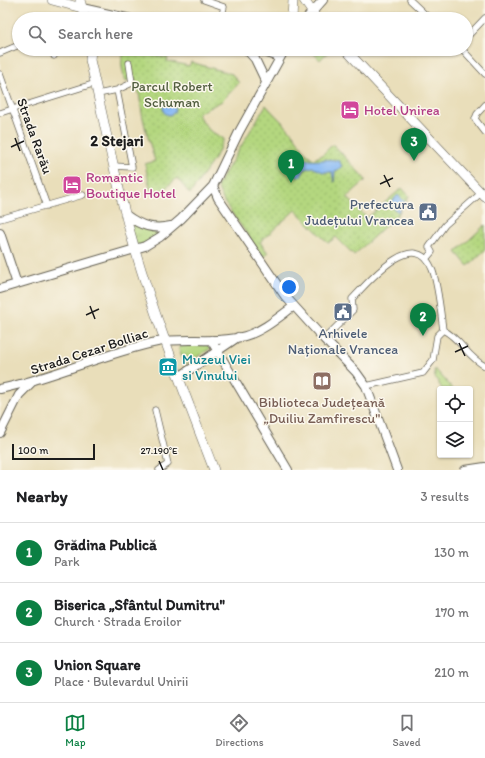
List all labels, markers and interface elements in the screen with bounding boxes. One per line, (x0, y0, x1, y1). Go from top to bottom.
search box (12, 12, 473, 56)
icon: search (26, 23, 48, 45)
text: Search here (58, 25, 133, 43)
park label: Parcul Robert Schuman (131, 78, 213, 111)
street label: Strada Rarău (13, 96, 56, 177)
hotel icon: Hotel Unirea (339, 99, 361, 121)
place label: Hotel Unirea (364, 102, 440, 119)
pin: 3 (401, 128, 427, 161)
district label: 2 Stejari (90, 132, 144, 151)
pin: 1 (278, 150, 304, 183)
place label: Romantic Boutique Hotel (86, 169, 176, 202)
hotel icon: Romantic Boutique Hotel (61, 174, 83, 196)
place label: Prefectura Județului Vrancea (305, 196, 415, 229)
public building icon: Prefectura Județului Vrancea (417, 201, 439, 223)
your location (279, 277, 299, 297)
public building icon: Arhivele Naționale Vrancea (332, 301, 354, 323)
pin: 2 (410, 303, 436, 336)
street label: Strada Cezar Bolliac (28, 324, 150, 378)
place label: Arhivele Naționale Vrancea (288, 325, 398, 358)
place label: Muzeul Viei si Vinului (182, 351, 251, 384)
museum icon: Muzeul Viei si Vinului (157, 356, 179, 378)
library icon: Biblioteca Județeană „Duiliu Zamfirescu" (311, 370, 333, 392)
map controls (437, 386, 473, 458)
button: locate (437, 386, 473, 422)
place label: Biblioteca Județeană „Duiliu Zamfirescu" (259, 394, 386, 427)
button: layers (437, 422, 473, 458)
scale bar (12, 442, 95, 461)
text: 100 m (18, 444, 48, 457)
text: 27.190°E (140, 444, 178, 457)
text: Nearby (16, 486, 68, 506)
text: 3 results (420, 489, 469, 504)
text: Grădina Publică (54, 536, 157, 554)
text: 1 (26, 545, 32, 560)
text: 130 m (434, 545, 469, 560)
text: Park (54, 554, 80, 569)
text: Biserica „Sfântul Dumitru" (54, 596, 225, 614)
text: 2 (26, 605, 32, 620)
text: 170 m (435, 605, 469, 620)
text: Church · Strada Eroilor (54, 614, 181, 629)
text: Union Square (54, 656, 141, 674)
text: 3 (25, 665, 33, 680)
text: 210 m (434, 665, 469, 680)
text: Place · Bulevardul Unirii (54, 674, 188, 689)
tab: Map (64, 712, 86, 749)
tab: Directions (215, 712, 264, 749)
tab: Saved (392, 712, 421, 749)

